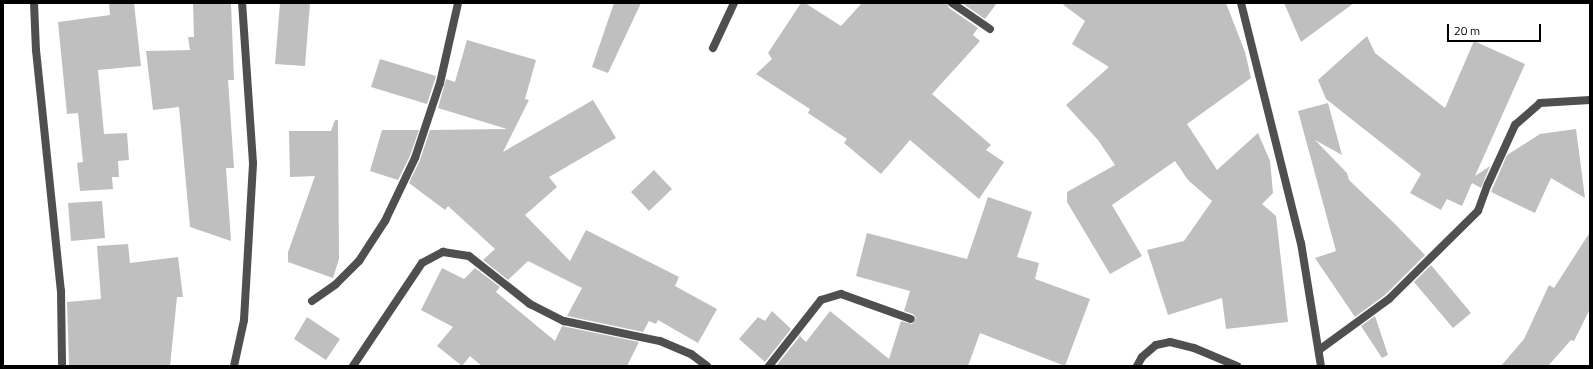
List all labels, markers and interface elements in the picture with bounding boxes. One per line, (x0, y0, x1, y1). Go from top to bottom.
scale bar (1449, 16, 1543, 42)
text: 20 m (1454, 21, 1480, 40)

